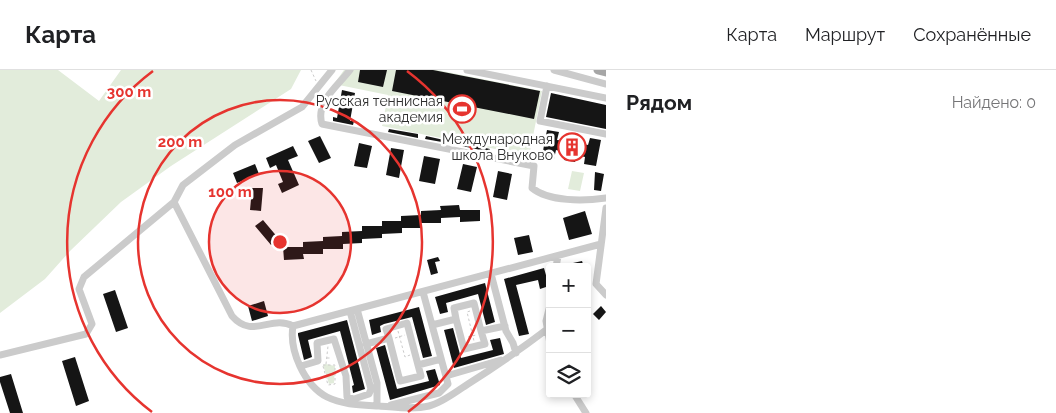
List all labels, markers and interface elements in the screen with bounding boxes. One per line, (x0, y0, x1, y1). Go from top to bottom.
text: Карта (25, 20, 96, 49)
text: Карта (726, 24, 777, 45)
text: Маршрут (805, 24, 885, 45)
text: Сохранённые (913, 24, 1031, 45)
text: 300 m (107, 83, 151, 101)
text: Рядом (626, 90, 692, 115)
place label: Русская теннисная академия (316, 93, 443, 125)
text: Найдено: 0 (952, 93, 1036, 112)
sports icon: Русская теннисная академия (447, 94, 477, 124)
place label: Международная школа Внуково (442, 131, 553, 163)
building icon: Международная школа Внуково (557, 132, 587, 162)
text: 200 m (158, 133, 202, 151)
text: 100 m (208, 183, 252, 201)
centre of rings (271, 233, 289, 251)
map controls (546, 263, 591, 398)
button: + (546, 263, 591, 308)
button: − (546, 308, 591, 353)
button: layers (546, 353, 591, 398)

